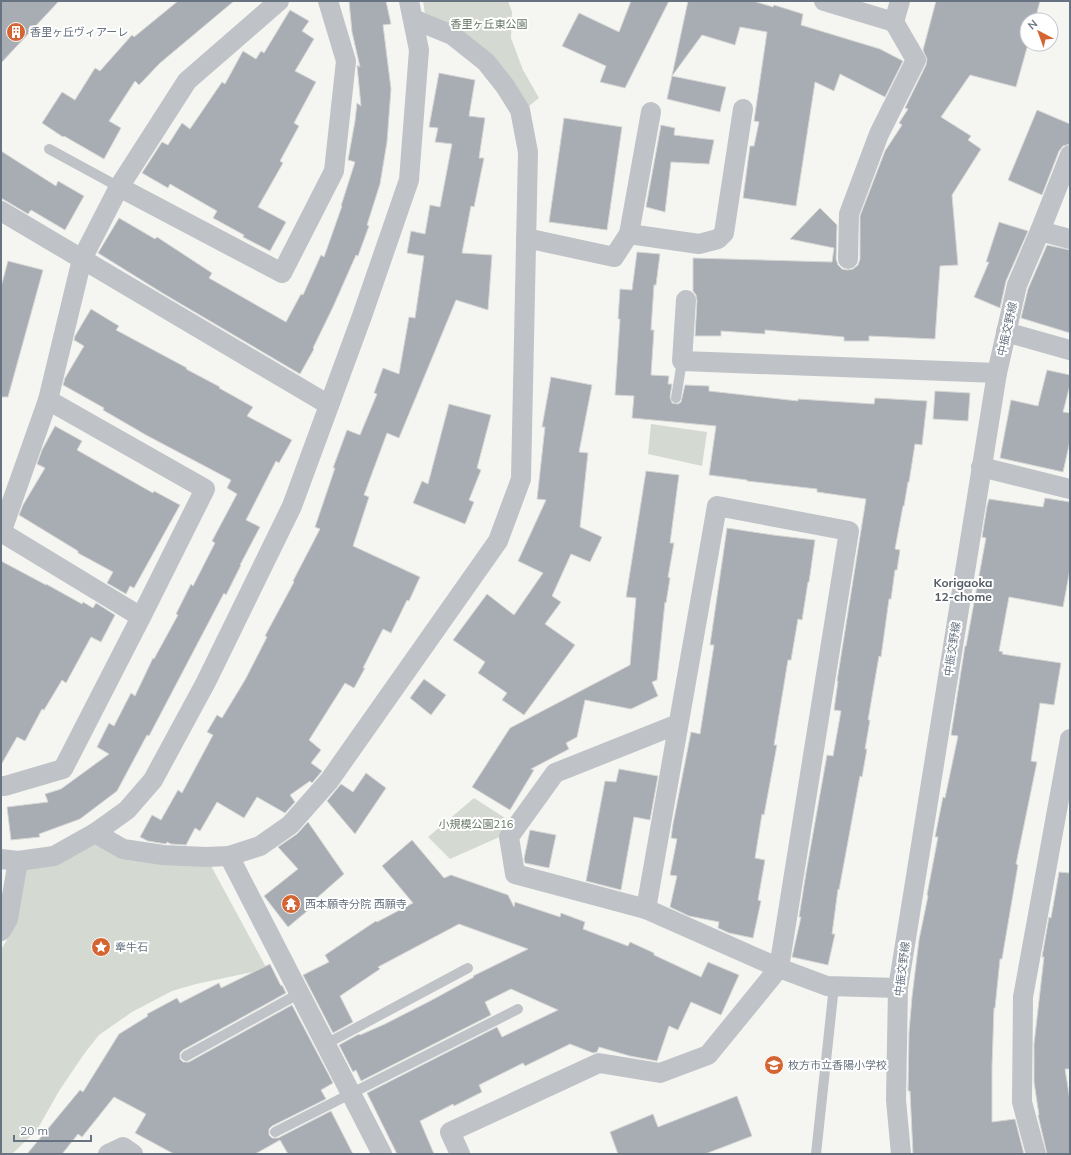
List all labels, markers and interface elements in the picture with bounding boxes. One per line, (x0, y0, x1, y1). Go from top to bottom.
north arrow (1019, 12, 1059, 52)
text: N (1025, 16, 1040, 32)
park label: 香里ヶ丘東公園 (451, 17, 528, 31)
building icon: 香里ヶ丘ヴィアーレ (5, 21, 27, 43)
place label: 香里ヶ丘ヴィアーレ (30, 25, 128, 39)
street label: 中振交野線 (994, 301, 1020, 357)
district label: Korigaoka 12-chome (934, 575, 992, 604)
street label: 中振交野線 (941, 621, 963, 677)
park label: 小規模公園216 (439, 817, 514, 831)
temple icon: 西本願寺分院 西願寺 (280, 893, 302, 915)
place label: 西本願寺分院 西願寺 (305, 897, 407, 911)
place icon: 牽牛石 (90, 936, 112, 958)
place label: 牽牛石 (115, 940, 148, 954)
street label: 中振交野線 (892, 941, 912, 997)
school or university icon: 枚方市立香陽小学校 (763, 1054, 785, 1076)
place label: 枚方市立香陽小学校 (788, 1058, 887, 1072)
scale bar (14, 1117, 91, 1143)
text: 20 m (20, 1123, 48, 1138)

